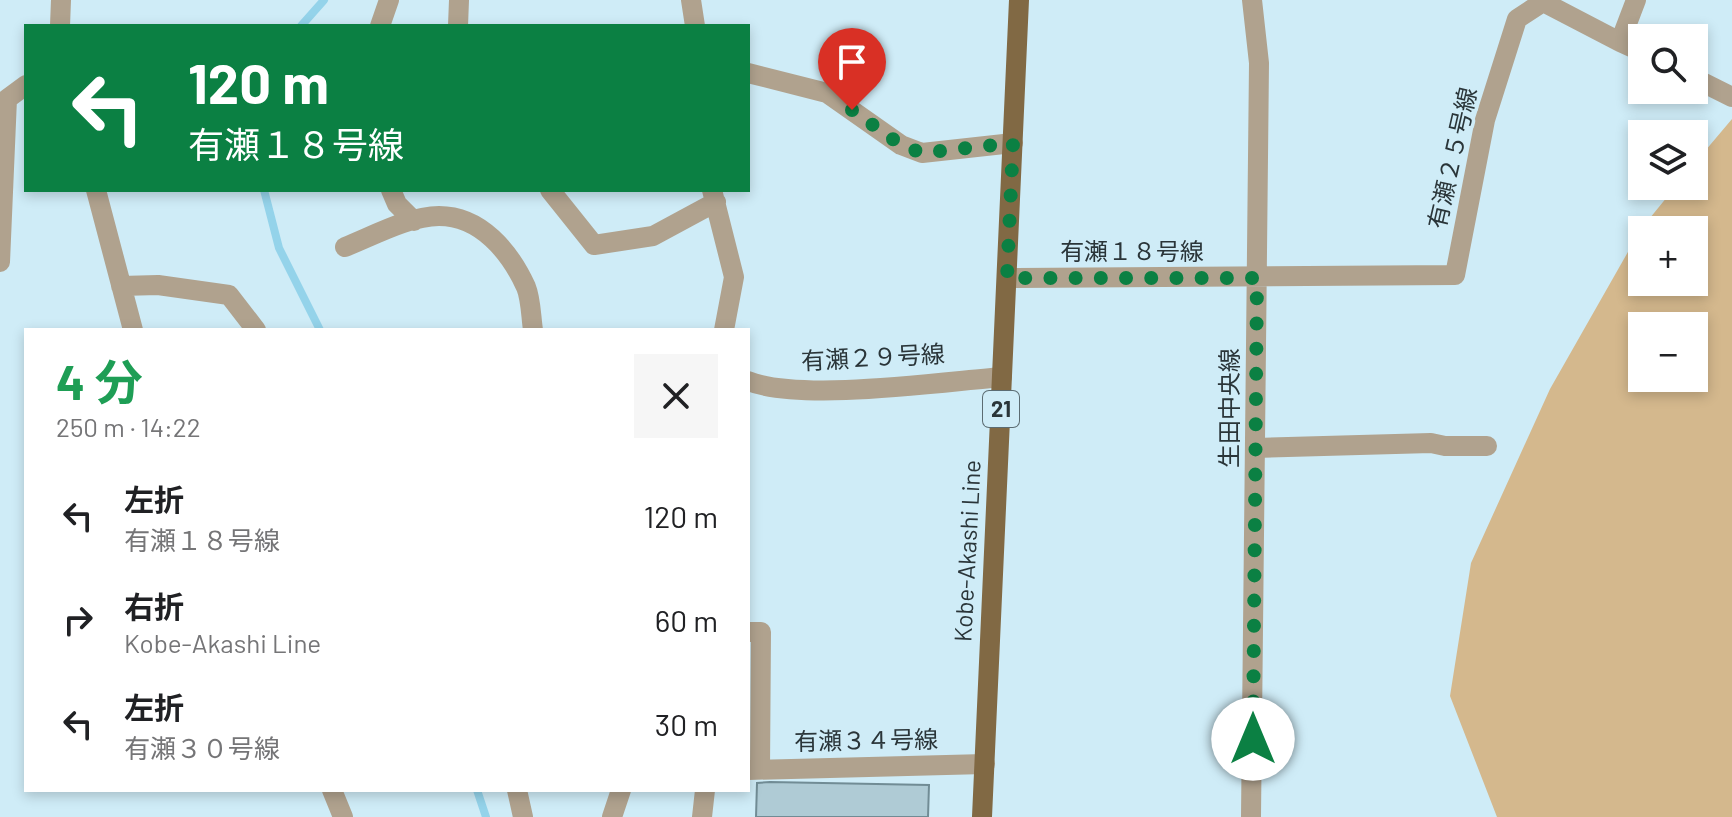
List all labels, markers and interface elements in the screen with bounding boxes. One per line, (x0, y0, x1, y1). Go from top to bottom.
map controls (1628, 24, 1708, 392)
button: search (1628, 24, 1708, 104)
pin (818, 28, 886, 110)
icon: arrive (830, 40, 874, 84)
text: 120 m (188, 48, 329, 115)
icon: left (56, 56, 160, 160)
street label: 有瀬２５号線 (1421, 84, 1482, 231)
button: layers (1628, 120, 1708, 200)
text: 有瀬１８号線 (188, 122, 404, 165)
button: + (1628, 216, 1708, 296)
street label: 有瀬１８号線 (1060, 236, 1204, 265)
button: − (1628, 312, 1708, 392)
street label: 有瀬２９号線 (800, 338, 946, 375)
street label: 生田中央線 (1214, 348, 1243, 468)
text: 4 分 (56, 352, 143, 410)
button: close (634, 354, 718, 438)
road number: 21 (983, 391, 1019, 427)
text: 250 m · 14:22 (56, 411, 201, 442)
street label: Kobe-Akashi Line (947, 459, 986, 643)
text: 左折 (124, 481, 184, 517)
icon: left (56, 494, 100, 538)
text: 120 m (644, 498, 718, 534)
text: 有瀬１８号線 (124, 524, 280, 555)
text: 右折 (124, 588, 184, 624)
icon: right (56, 598, 100, 642)
text: 60 m (655, 602, 718, 638)
text: Kobe-Akashi Line (124, 627, 321, 658)
text: 左折 (124, 689, 184, 725)
position arrow (1211, 697, 1295, 781)
icon: left (56, 702, 100, 746)
text: 30 m (655, 706, 718, 742)
street label: 有瀬３４号線 (794, 724, 938, 755)
text: 有瀬３０号線 (124, 732, 280, 763)

